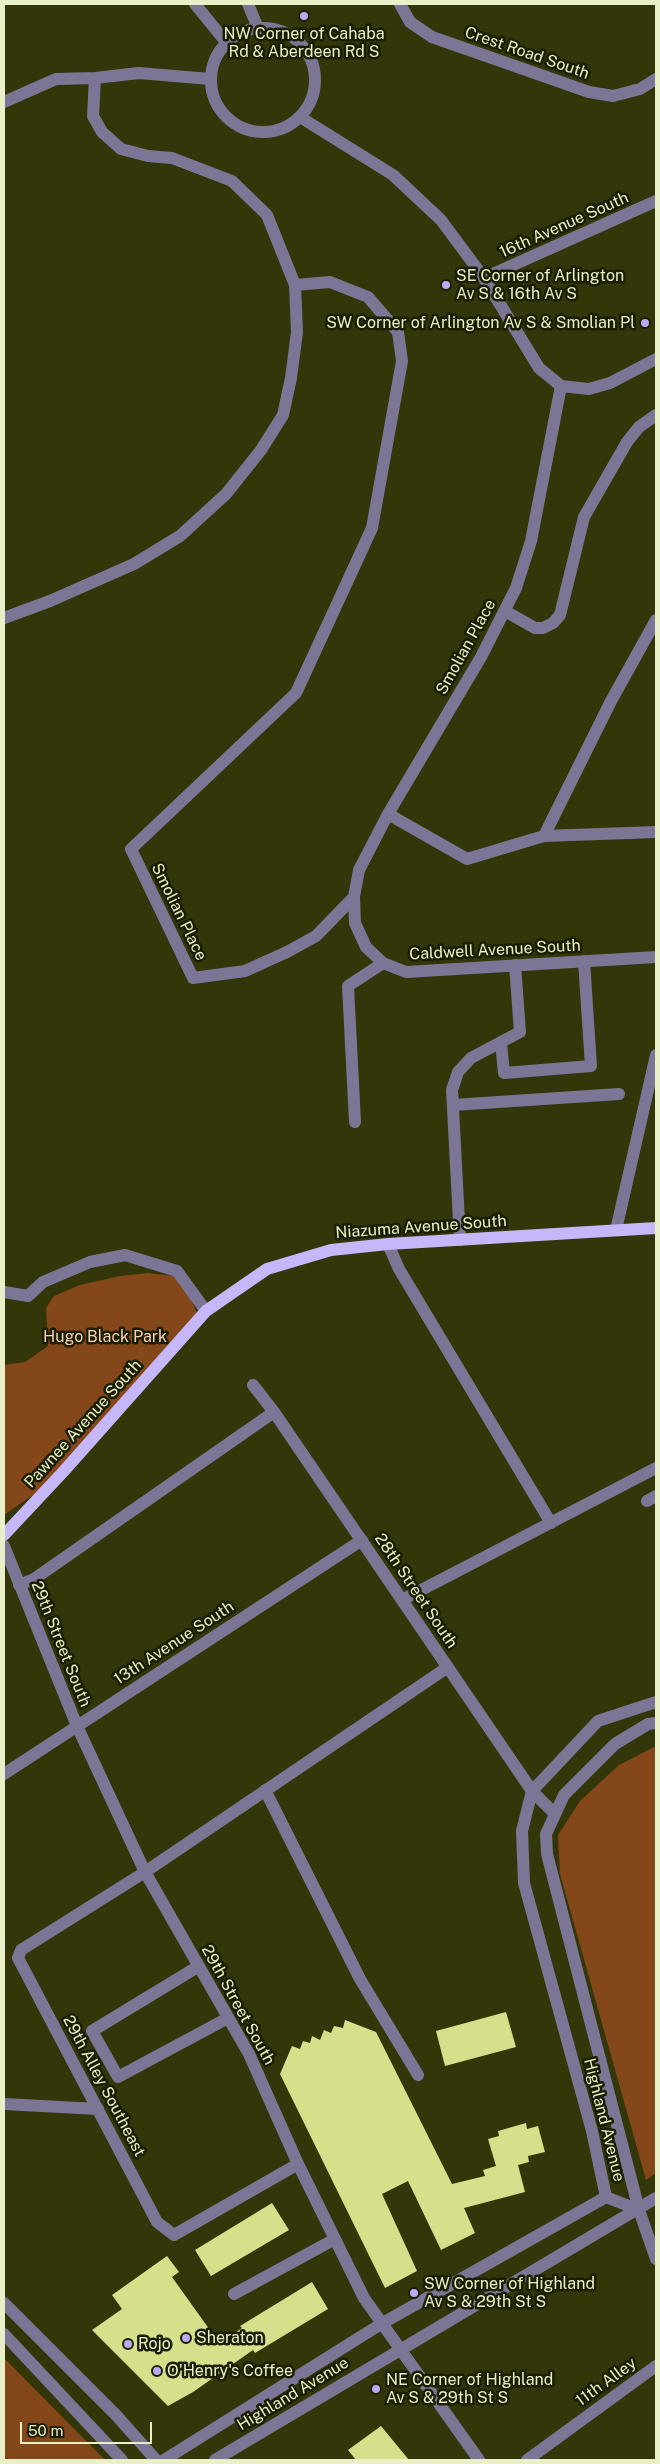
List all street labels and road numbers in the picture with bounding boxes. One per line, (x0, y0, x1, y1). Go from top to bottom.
street label: Crest Road South (462, 23, 592, 83)
street label: 16th Avenue South (497, 188, 631, 262)
street label: Smolian Place (432, 596, 500, 698)
street label: Smolian Place (147, 860, 211, 964)
street label: Caldwell Avenue South (409, 936, 581, 964)
street label: Niazuma Avenue South (335, 1211, 507, 1243)
street label: Pawnee Avenue South (20, 1356, 146, 1492)
street label: 28th Street South (370, 1530, 462, 1652)
street label: 29th Street South (27, 1578, 95, 1710)
street label: 13th Avenue South (110, 1597, 238, 1689)
street label: 29th Street South (197, 1942, 279, 2068)
street label: 29th Alley Southeast (59, 2012, 149, 2160)
street label: Highland Avenue (579, 2056, 629, 2184)
street label: Highland Avenue (234, 2353, 352, 2435)
street label: 11th Alley (572, 2354, 640, 2410)

